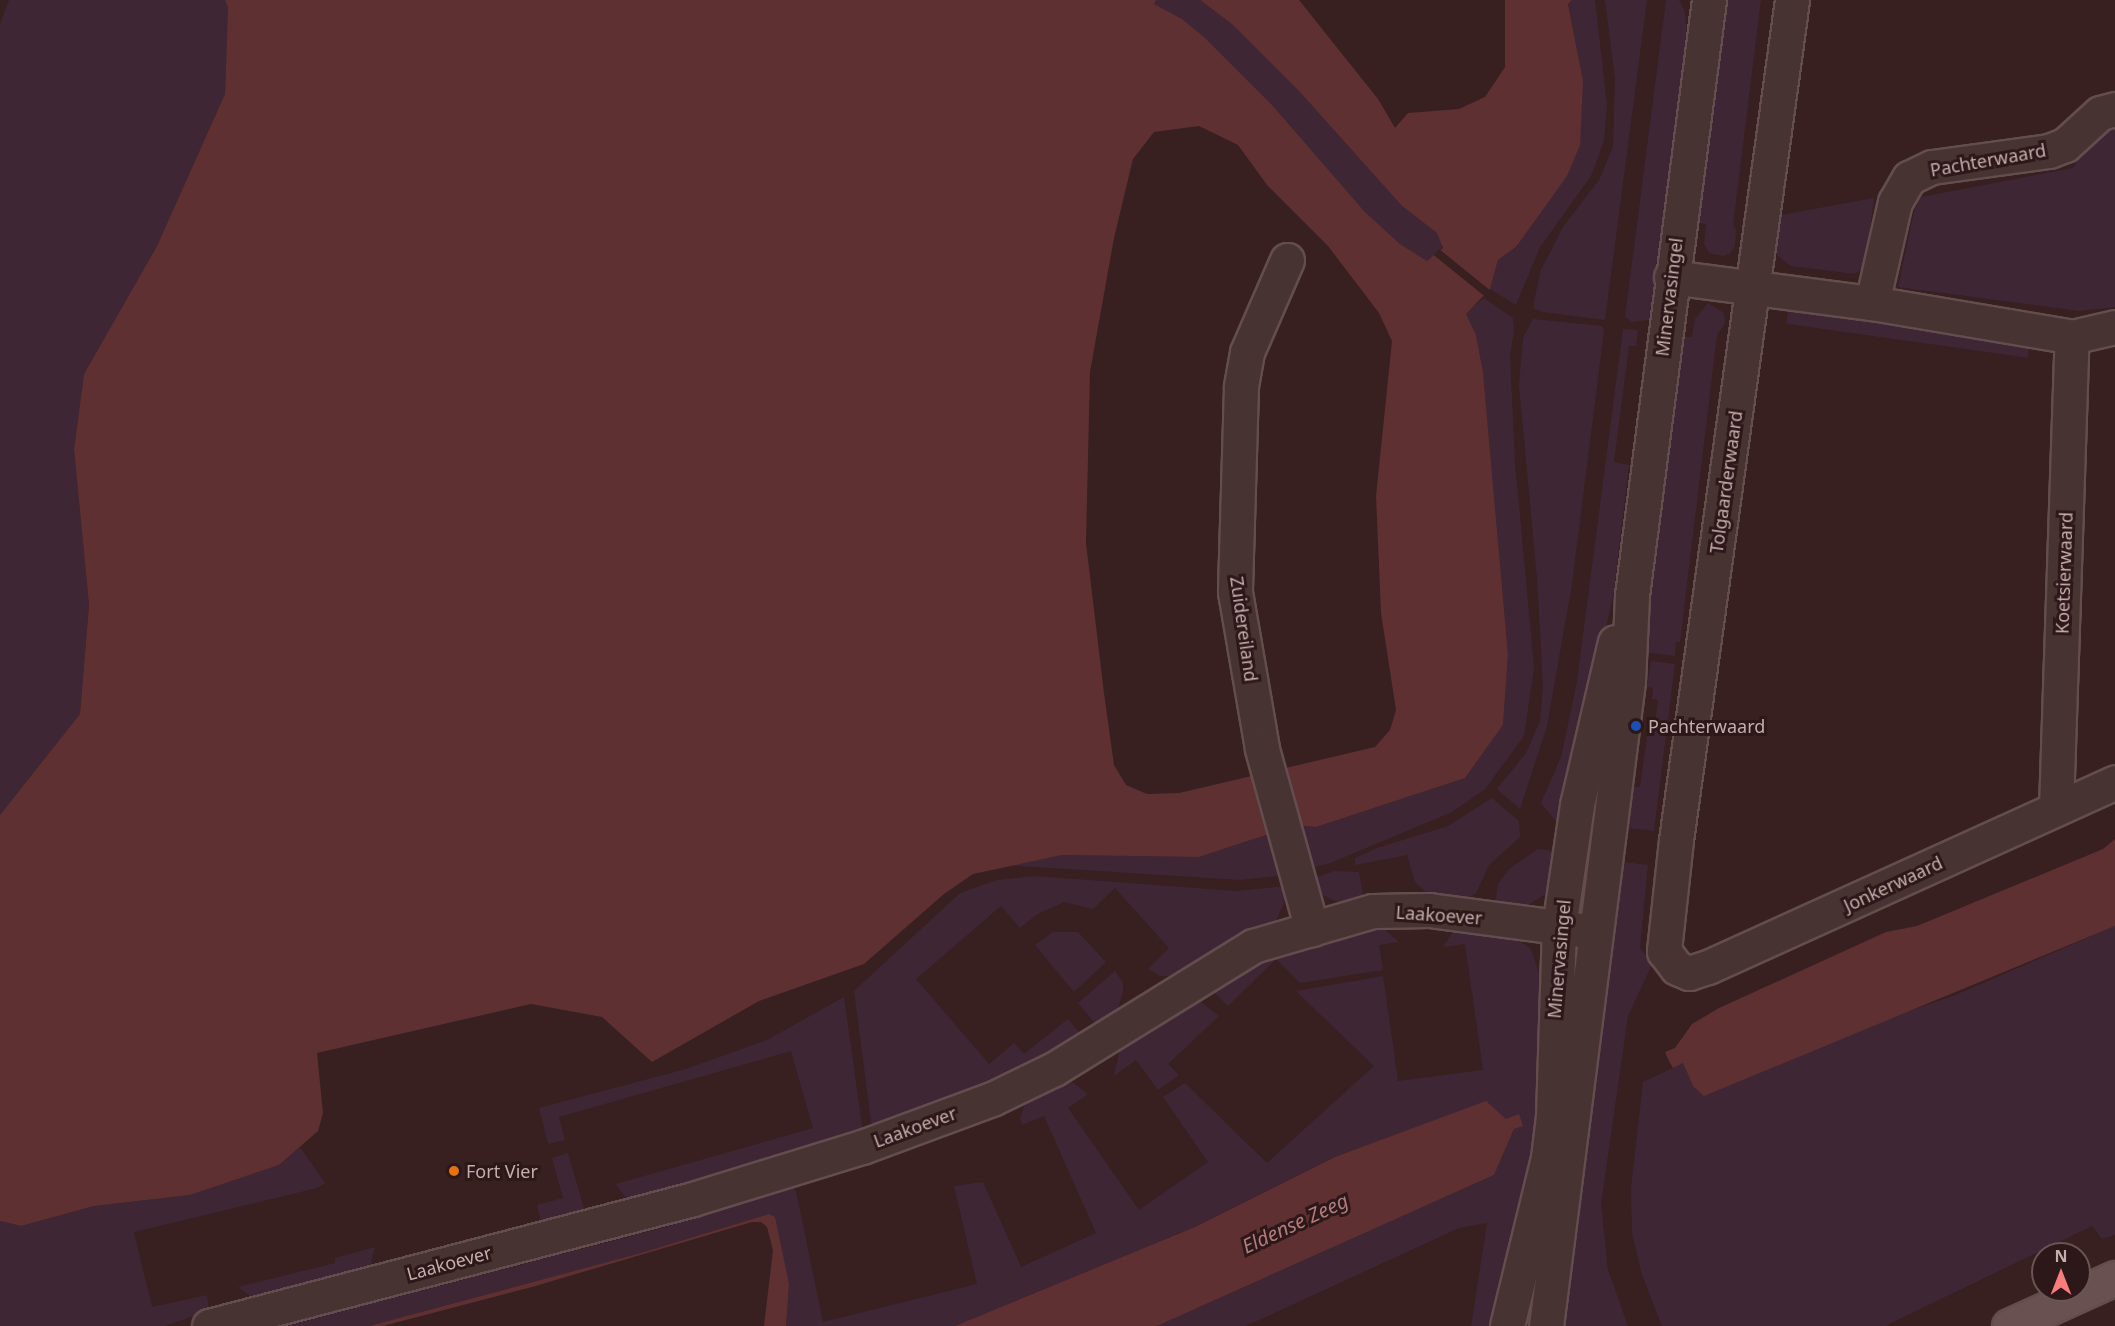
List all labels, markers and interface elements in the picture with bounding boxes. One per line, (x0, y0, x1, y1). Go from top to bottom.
street label: Pachterwaard (1928, 139, 2048, 181)
street label: Minervasingel (1651, 237, 1687, 357)
street label: Tolgaarderwaard (1705, 409, 1747, 555)
street label: Koetsierwaard (2051, 512, 2077, 634)
street label: Zuidereiland (1226, 575, 1262, 683)
place label: Pachterwaard (1648, 715, 1765, 737)
marker: Pachterwaard (1629, 719, 1643, 733)
street label: Jonkerwaard (1840, 852, 1946, 916)
street label: Minervasingel (1543, 899, 1575, 1019)
street label: Laakoever (1395, 901, 1483, 929)
street label: Laakoever (871, 1102, 959, 1152)
place label: Fort Vier (466, 1160, 538, 1182)
marker: Fort Vier (447, 1164, 461, 1178)
water label: Eldense Zeeg (1238, 1188, 1352, 1258)
street label: Laakoever (404, 1241, 494, 1285)
north arrow (2031, 1242, 2091, 1302)
text: N (2054, 1245, 2068, 1267)

